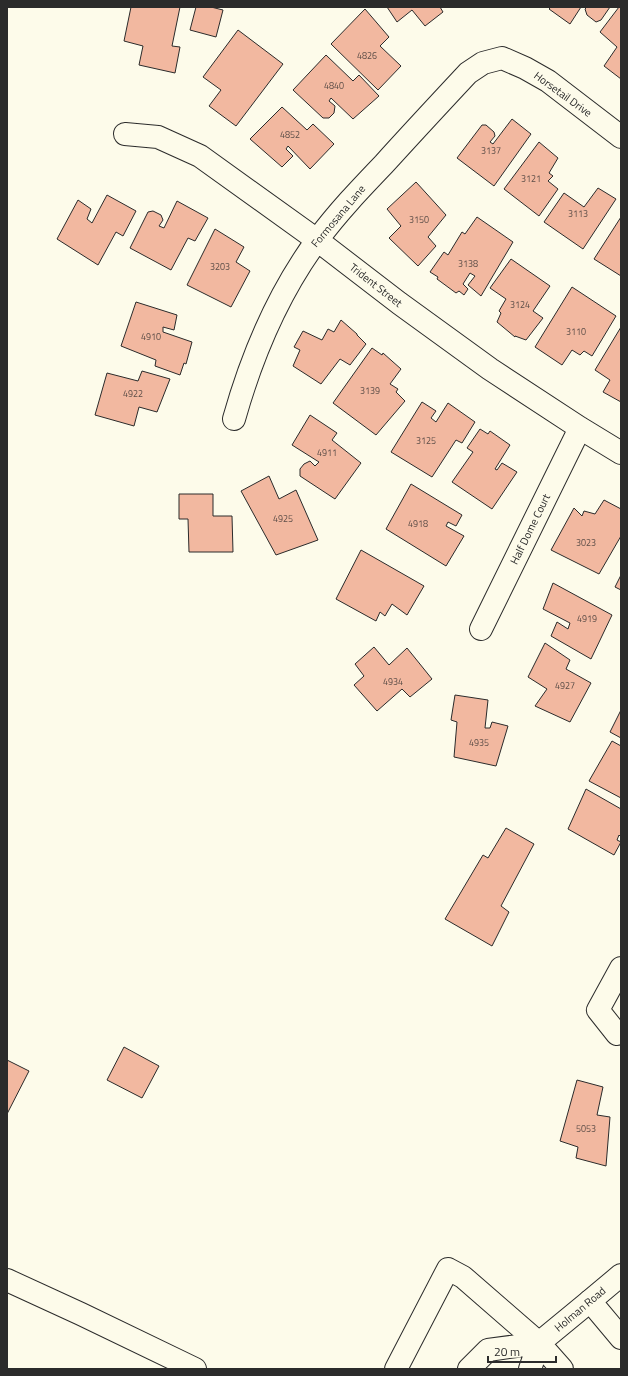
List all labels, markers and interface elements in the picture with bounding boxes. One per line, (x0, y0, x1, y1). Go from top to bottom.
house number: 4826 (357, 49, 377, 62)
street label: Horsetail Drive (531, 67, 596, 121)
house number: 4840 (324, 79, 344, 92)
house number: 4852 (280, 128, 300, 141)
house number: 3137 (481, 144, 501, 157)
house number: 3121 (521, 172, 541, 185)
street label: Formosana Lane (307, 181, 369, 251)
house number: 3113 (568, 207, 588, 220)
house number: 3150 (409, 213, 429, 226)
house number: 3138 (458, 257, 478, 270)
street label: Trident Street (346, 259, 406, 311)
house number: 3203 (210, 260, 230, 273)
house number: 3124 (510, 298, 530, 311)
house number: 3110 (566, 325, 586, 338)
house number: 4910 (141, 330, 161, 343)
house number: 3139 (360, 384, 380, 397)
house number: 4922 (123, 387, 143, 400)
house number: 3125 (416, 434, 436, 447)
house number: 4911 (317, 446, 337, 459)
street label: Half Dome Court (506, 491, 554, 567)
house number: 4925 (273, 512, 293, 525)
house number: 4918 (408, 517, 428, 530)
house number: 3023 (576, 536, 596, 549)
house number: 4919 (577, 612, 597, 625)
house number: 4934 (383, 675, 403, 688)
house number: 4927 (555, 679, 575, 692)
house number: 4935 (469, 736, 489, 749)
house number: 5053 (576, 1122, 596, 1135)
street label: Holman Road (551, 1283, 609, 1335)
scale bar (488, 1338, 556, 1364)
text: 20 m (494, 1342, 520, 1361)

